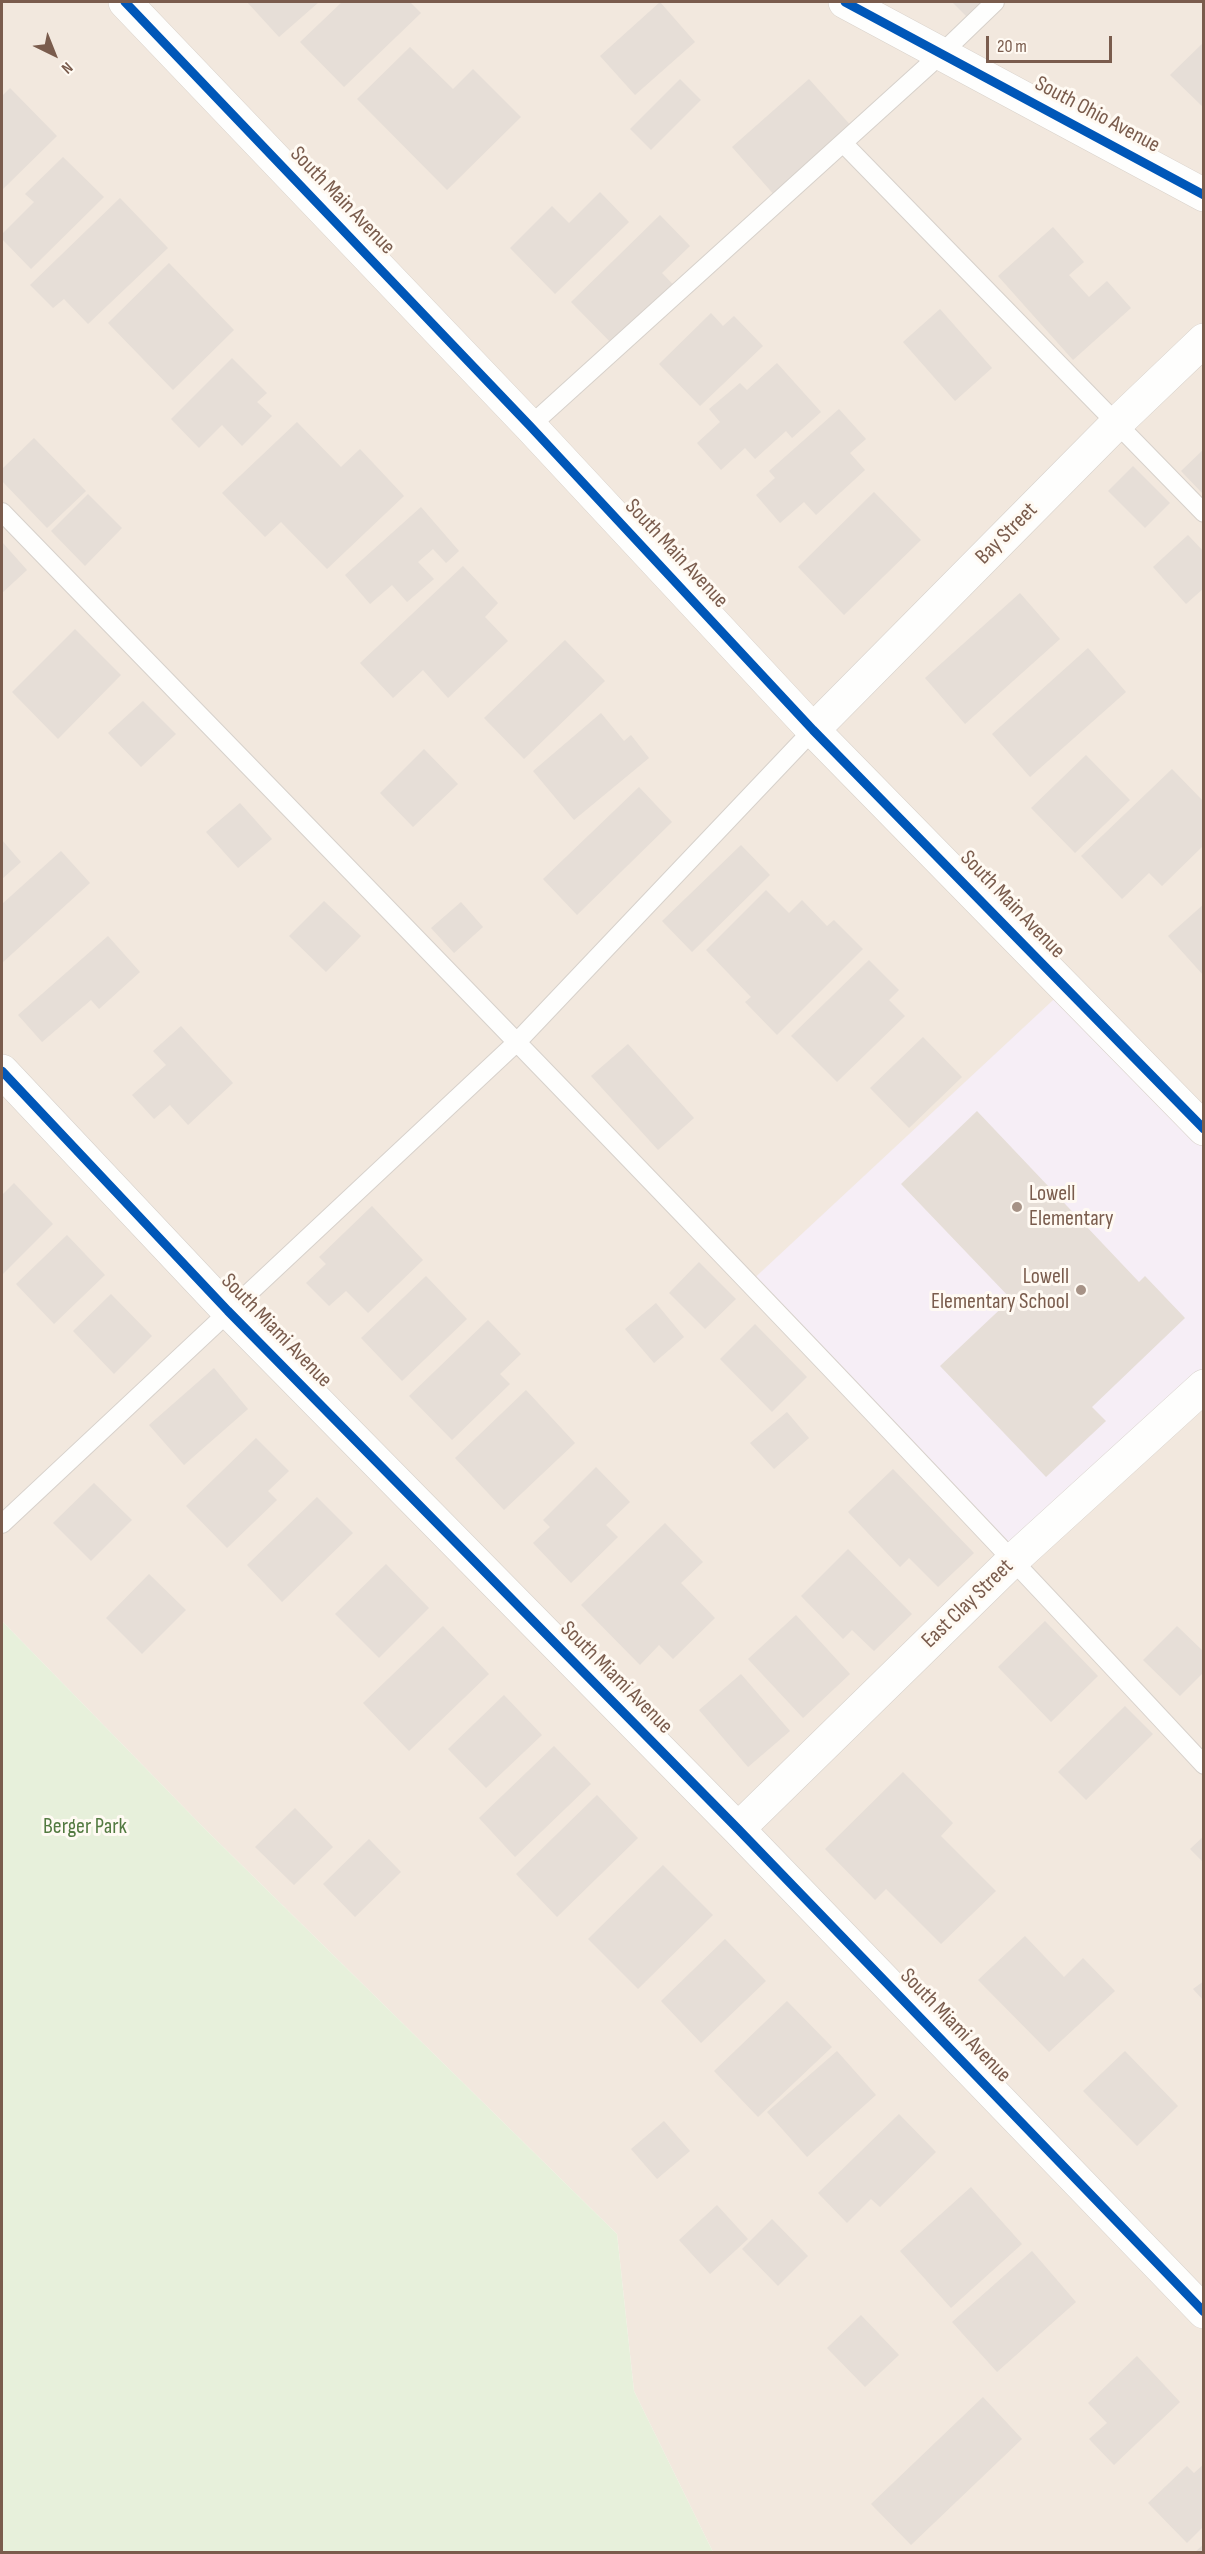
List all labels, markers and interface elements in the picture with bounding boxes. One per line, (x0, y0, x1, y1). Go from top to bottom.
north arrow (24, 24, 84, 84)
scale bar (989, 24, 1115, 62)
text: 20 m (997, 36, 1027, 57)
text: N (57, 58, 76, 77)
street label: South Ohio Avenue (1030, 71, 1164, 159)
street label: South Main Avenue (284, 142, 400, 260)
street label: South Main Avenue (619, 494, 733, 614)
street label: Bay Street (971, 498, 1043, 570)
street label: South Main Avenue (954, 846, 1070, 964)
place label: Lowell Elementary (1029, 1181, 1114, 1232)
marker: Lowell Elementary (1010, 1200, 1024, 1214)
place label: Lowell Elementary School (931, 1264, 1069, 1316)
street label: South Miami Avenue (215, 1268, 337, 1394)
marker: Lowell Elementary School (1074, 1283, 1088, 1297)
street label: East Clay Street (917, 1554, 1019, 1654)
street label: South Miami Avenue (554, 1616, 678, 1740)
park label: Berger Park (43, 1814, 127, 1840)
street label: South Miami Avenue (894, 1963, 1016, 2089)

